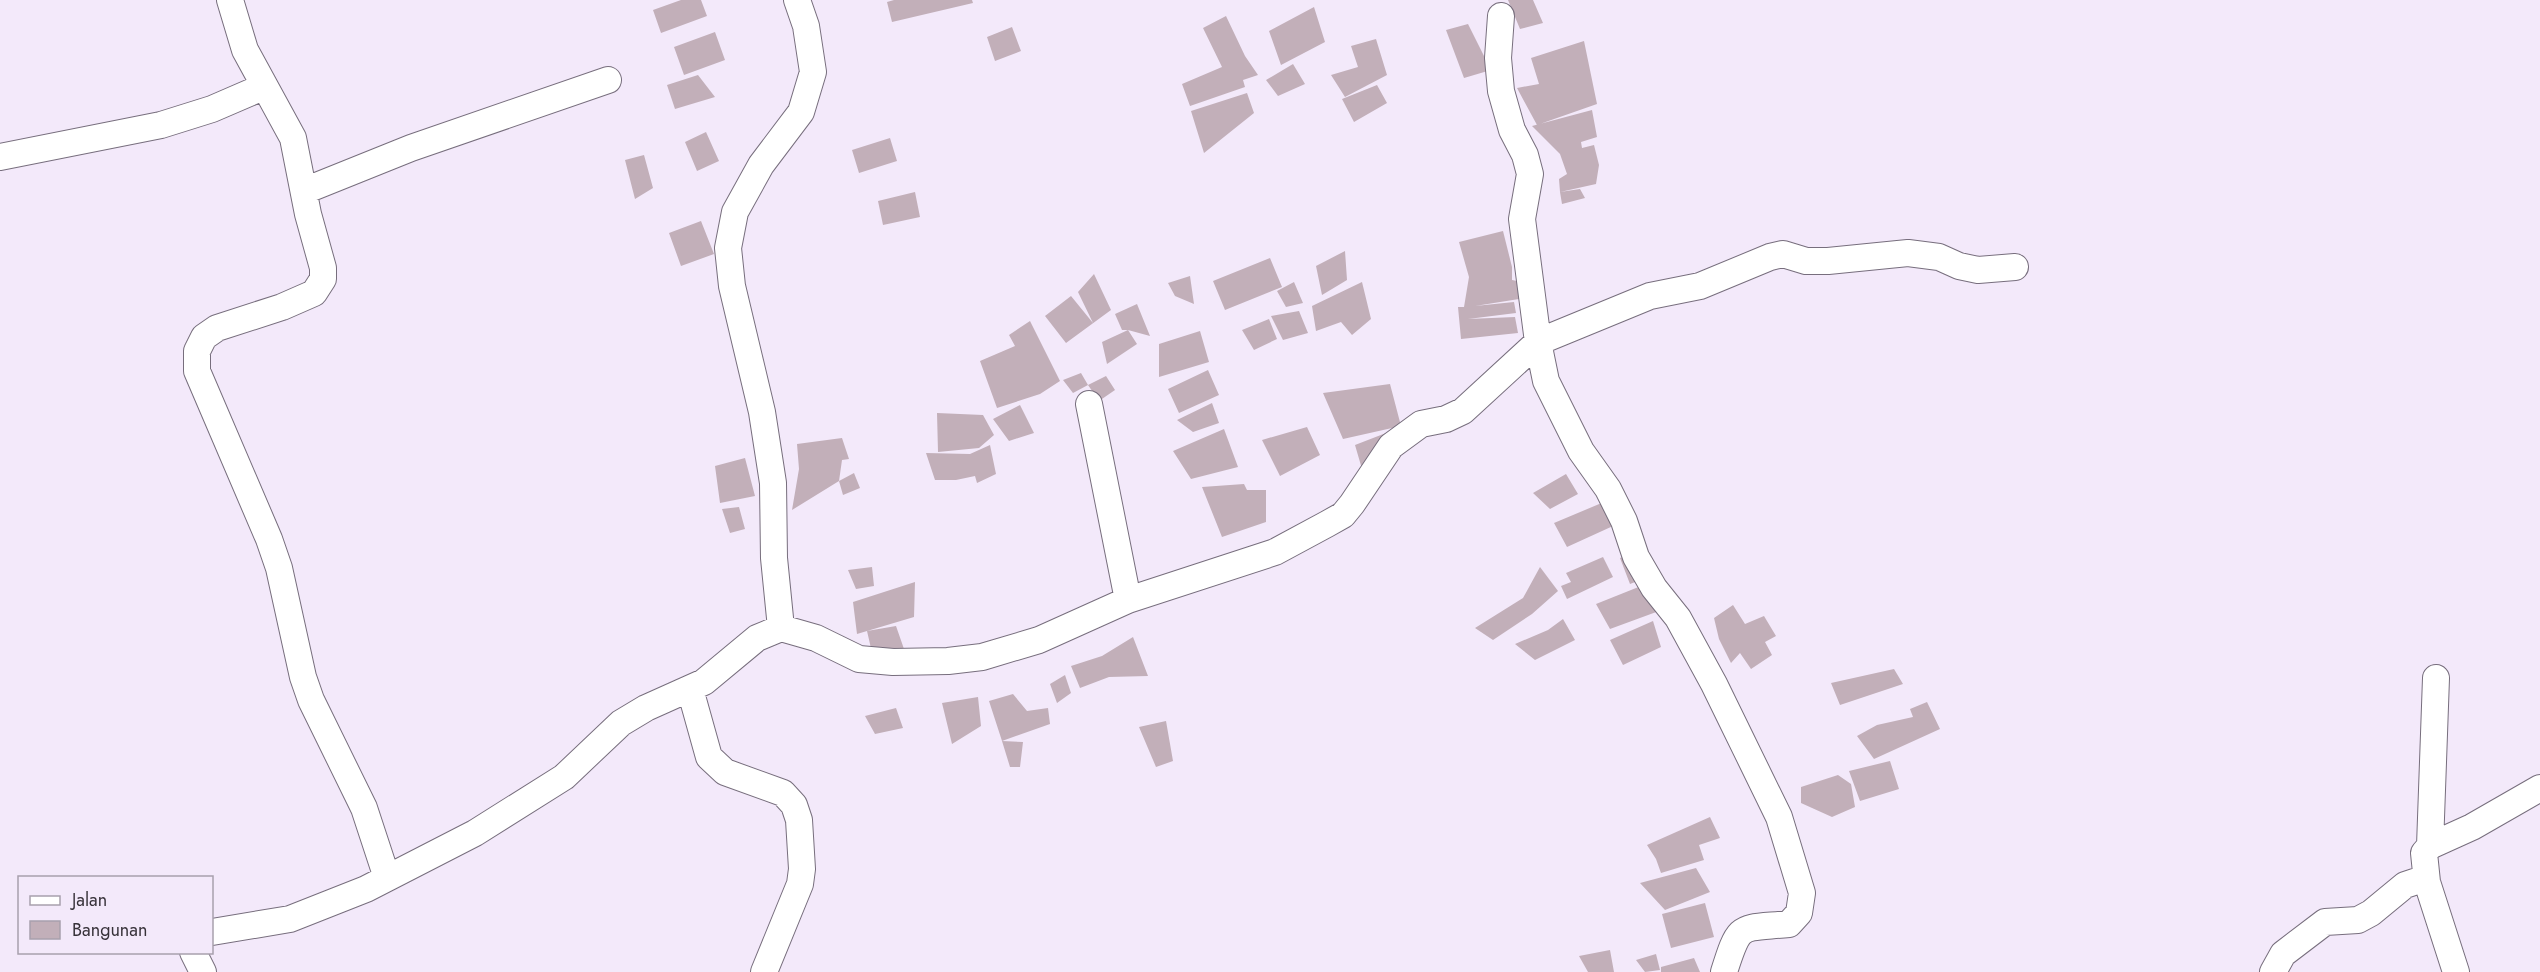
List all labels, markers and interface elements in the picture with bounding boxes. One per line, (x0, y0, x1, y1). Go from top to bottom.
legend (18, 876, 213, 954)
text: Jalan (70, 887, 107, 913)
text: Bangunan (72, 917, 147, 943)

